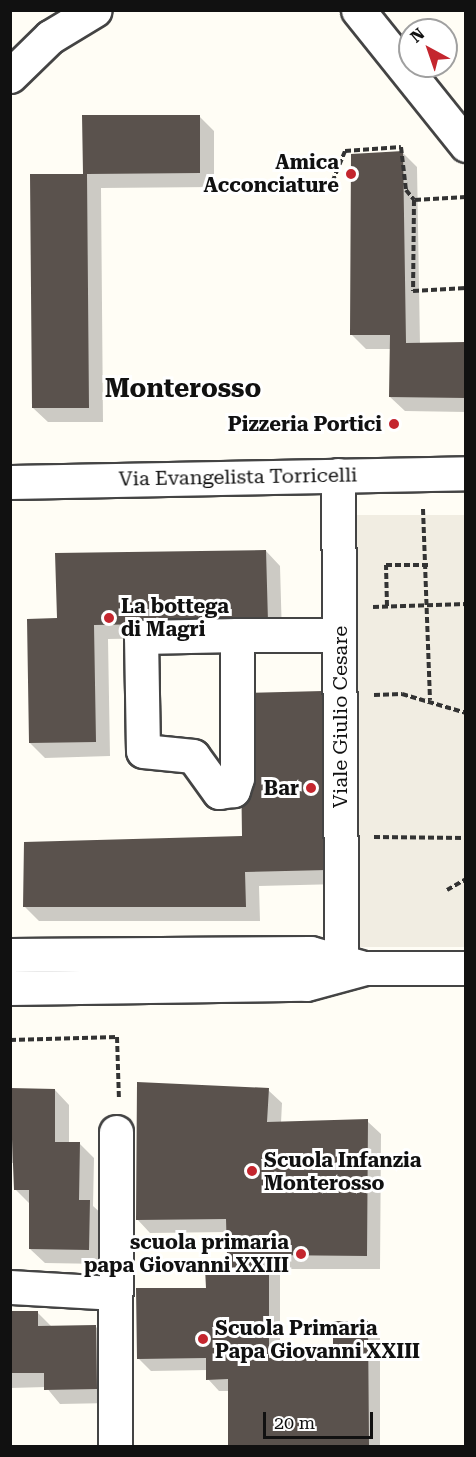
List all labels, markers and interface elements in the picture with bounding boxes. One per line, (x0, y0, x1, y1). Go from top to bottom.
north arrow (398, 18, 458, 78)
text: N (407, 24, 428, 47)
place label: Amica Acconciature (204, 150, 339, 197)
marker: Amica Acconciature (344, 167, 358, 181)
district label: Monterosso (105, 373, 261, 405)
place label: Pizzeria Portici (228, 412, 382, 436)
marker: Pizzeria Portici (387, 417, 401, 431)
street label: Via Evangelista Torricelli (118, 463, 358, 491)
place label: La bottega di Magri (121, 594, 229, 641)
marker: La bottega di Magri (102, 611, 116, 625)
street label: Viale Giulio Cesare (328, 626, 352, 808)
place label: Bar (264, 776, 299, 800)
marker: Bar (304, 781, 318, 795)
place label: Scuola Infanzia Monterosso (264, 1148, 421, 1195)
marker: Scuola Infanzia Monterosso (245, 1164, 259, 1178)
place label: scuola primaria papa Giovanni XXIII (84, 1230, 289, 1277)
marker: scuola primaria papa Giovanni XXIII (294, 1247, 308, 1261)
place label: Scuola Primaria Papa Giovanni XXIII (215, 1316, 420, 1363)
marker: Scuola Primaria Papa Giovanni XXIII (196, 1332, 210, 1346)
scale bar (266, 1400, 376, 1438)
text: 20 m (274, 1412, 315, 1433)

